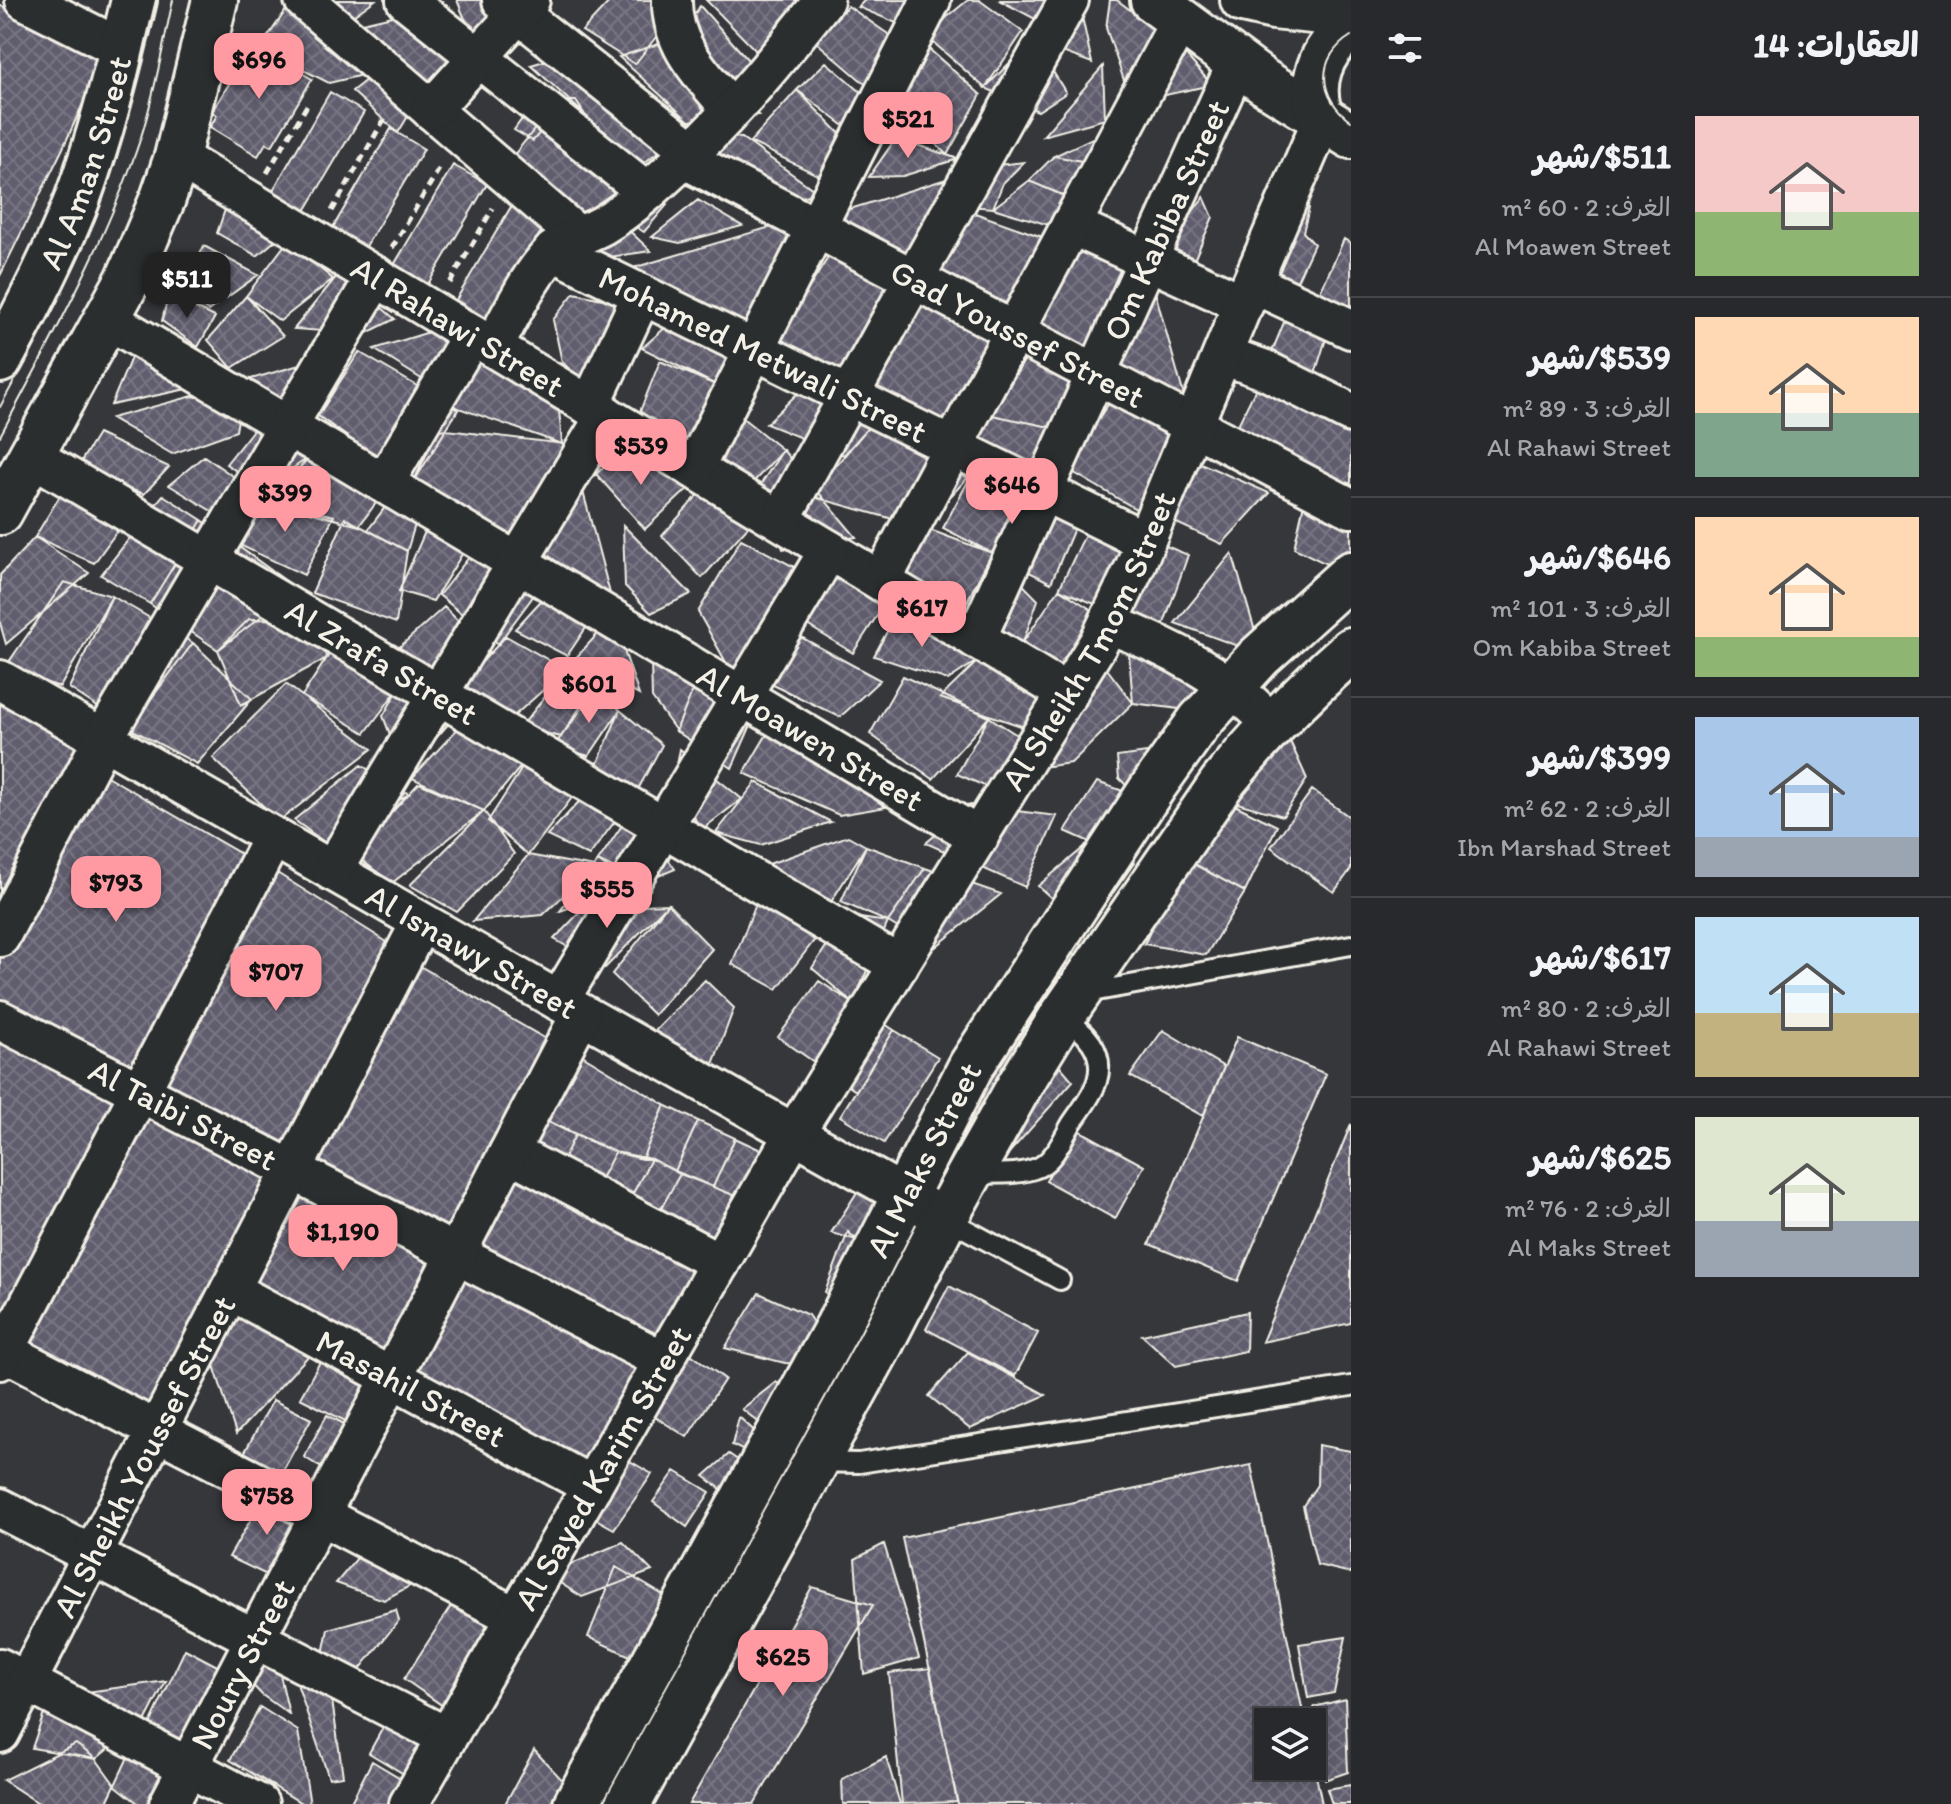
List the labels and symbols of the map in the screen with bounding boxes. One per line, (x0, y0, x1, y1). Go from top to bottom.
pin: $696 (212, 33, 306, 101)
street label: Al Aman Street (30, 52, 140, 276)
pin: $521 (861, 92, 955, 160)
street label: Om Kabiba Street (1094, 93, 1239, 347)
street label: Al Rahawi Street (344, 247, 571, 406)
street label: Gad Youssef Street (884, 250, 1152, 417)
pin: $511 (140, 252, 234, 320)
street label: Mohamed Metwali Street (592, 257, 934, 452)
pin: $539 (594, 419, 688, 487)
pin: $646 (965, 458, 1059, 526)
pin: $399 (238, 466, 332, 534)
street label: Al Sheikh Tmom Street (992, 485, 1185, 798)
pin: $617 (875, 581, 969, 649)
street label: Al Zrafa Street (278, 590, 485, 734)
street label: Al Moawen Street (690, 654, 931, 821)
pin: $601 (542, 657, 636, 725)
pin: $793 (69, 856, 163, 924)
pin: $555 (560, 862, 654, 930)
street label: Al Isnawy Street (358, 874, 585, 1028)
pin: $707 (229, 945, 323, 1013)
street label: Al Taibi Street (82, 1049, 284, 1180)
street label: Al Maks Street (857, 1055, 990, 1264)
pin: $1,190 (278, 1205, 408, 1273)
street label: Al Sheikh Youssef Street (44, 1288, 245, 1624)
street label: Al Sayed Karim Street (505, 1318, 701, 1617)
street label: Masahil Street (309, 1321, 513, 1456)
pin: $758 (220, 1469, 314, 1537)
street label: Noury Street (181, 1572, 304, 1756)
pin: $625 (736, 1630, 830, 1698)

